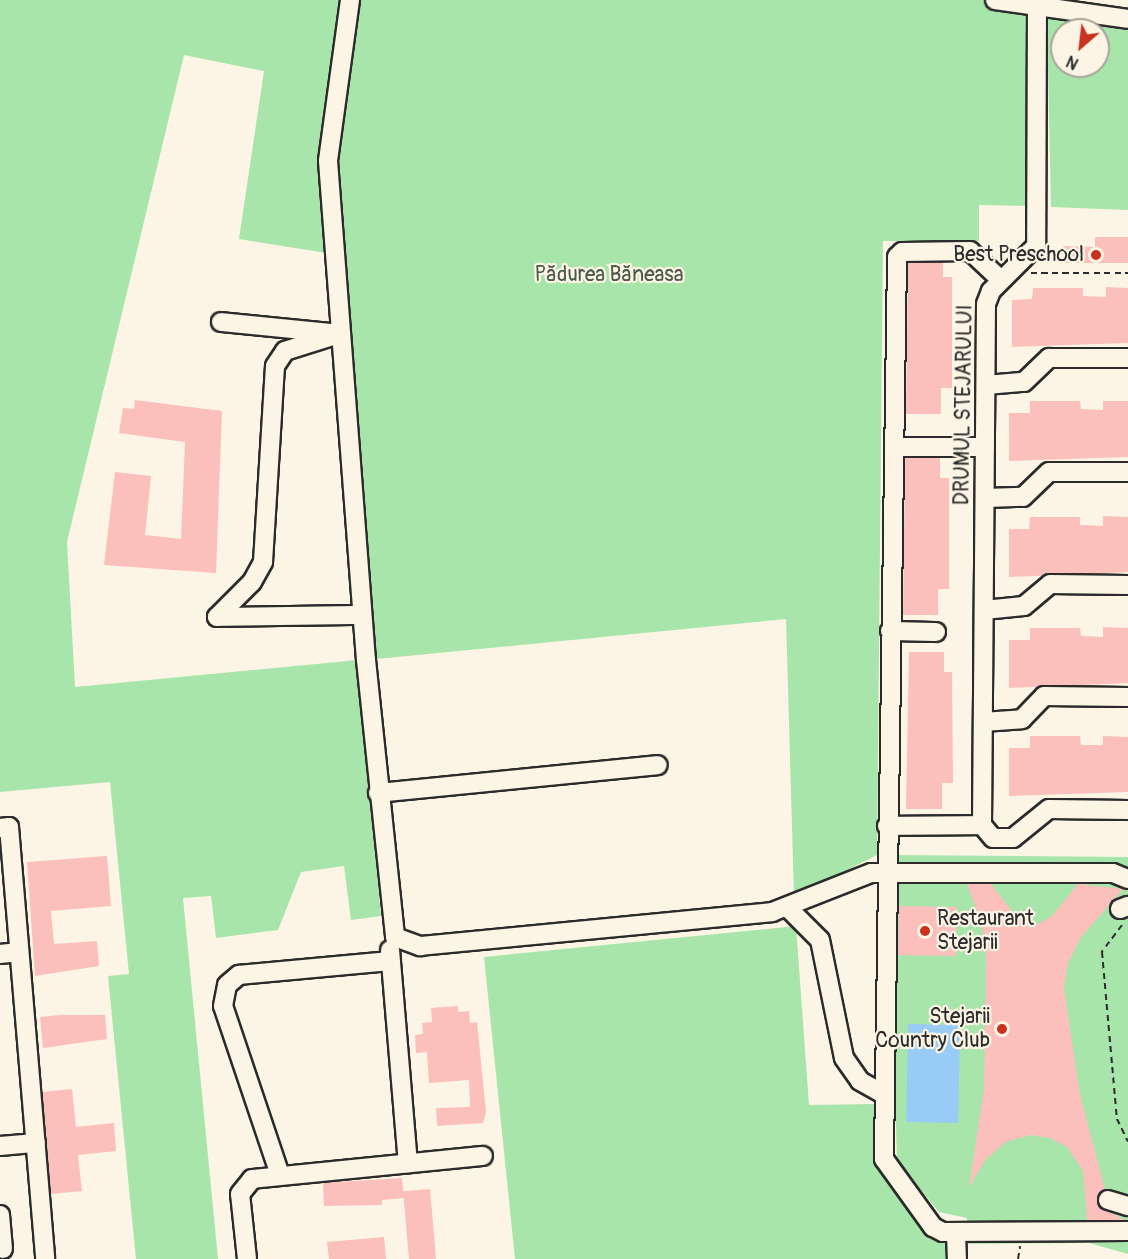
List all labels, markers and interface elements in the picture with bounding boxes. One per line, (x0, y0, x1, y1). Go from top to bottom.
north arrow (1050, 18, 1110, 78)
text: N (1063, 51, 1082, 74)
place label: Best Preschool (953, 242, 1084, 268)
marker: Best Preschool (1089, 248, 1103, 262)
park label: Pădurea Băneasa (535, 262, 683, 288)
street label: DRUMUL STEJARULUI (950, 304, 978, 506)
place label: Restaurant Stejarii (937, 906, 1034, 956)
marker: Restaurant Stejarii (918, 924, 932, 938)
place label: Stejarii Country Club (875, 1004, 990, 1054)
marker: Stejarii Country Club (995, 1022, 1009, 1036)

